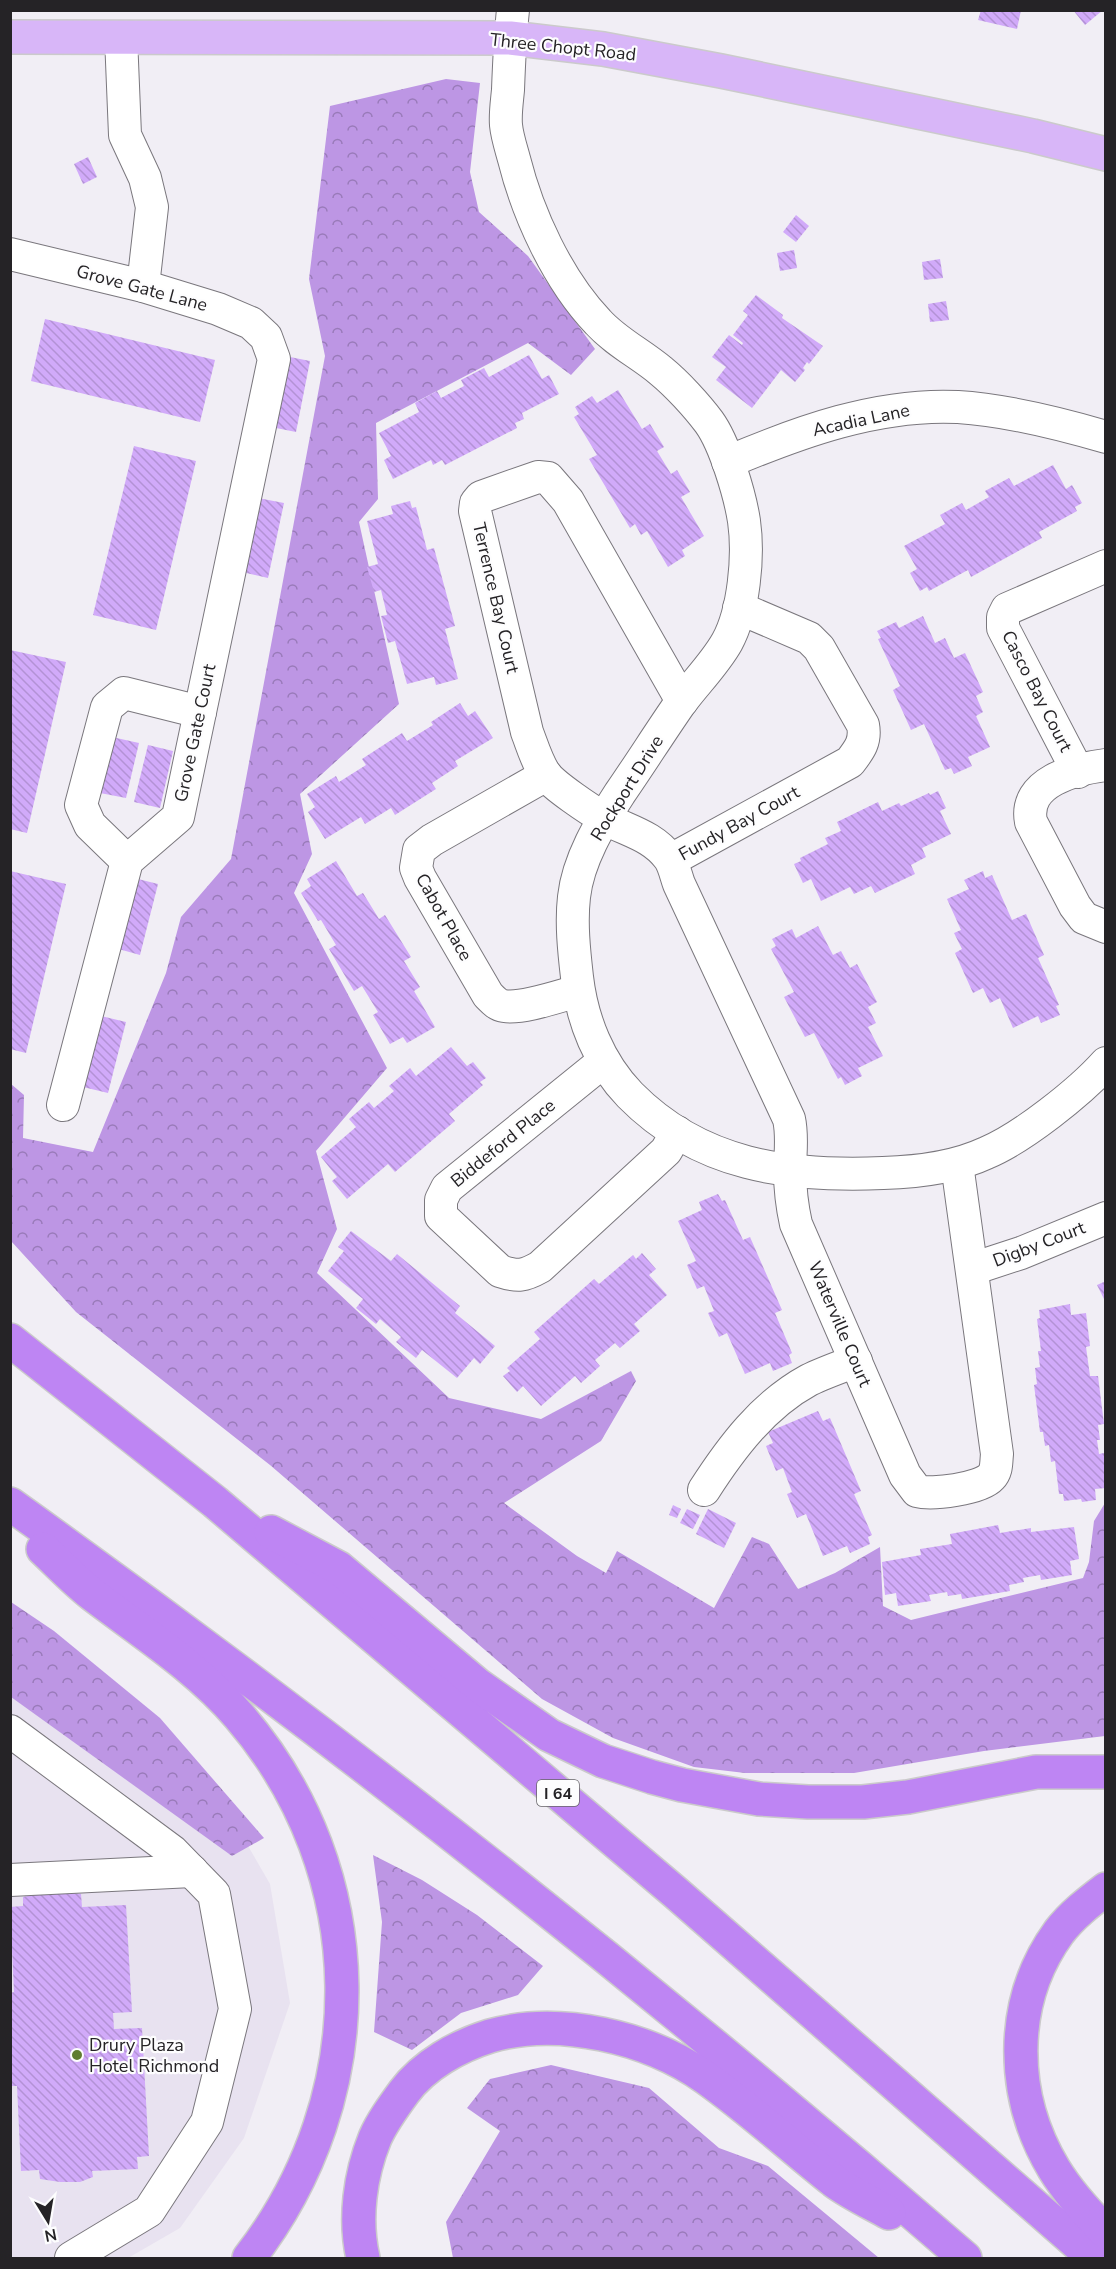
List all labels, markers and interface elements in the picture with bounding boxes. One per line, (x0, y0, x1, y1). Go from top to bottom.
street label: Three Chopt Road (489, 27, 637, 67)
street label: Grove Gate Lane (74, 259, 210, 317)
street label: Acadia Lane (810, 398, 912, 442)
street label: Terrence Bay Court (467, 520, 525, 677)
street label: Casco Bay Court (996, 626, 1078, 756)
street label: Grove Gate Court (169, 661, 221, 804)
street label: Rockport Drive (585, 731, 669, 845)
street label: Fundy Bay Court (674, 780, 804, 866)
street label: Cabot Place (410, 869, 478, 965)
street label: Biddeford Place (446, 1093, 560, 1193)
street label: Digby Court (989, 1215, 1089, 1273)
street label: Waterville Court (803, 1258, 878, 1391)
road number: I 64 (537, 1780, 579, 1806)
place label: Drury Plaza Hotel Richmond (89, 2033, 219, 2078)
marker: Drury Plaza Hotel Richmond (70, 2048, 84, 2062)
north arrow (18, 2191, 78, 2251)
text: N (43, 2223, 59, 2247)

